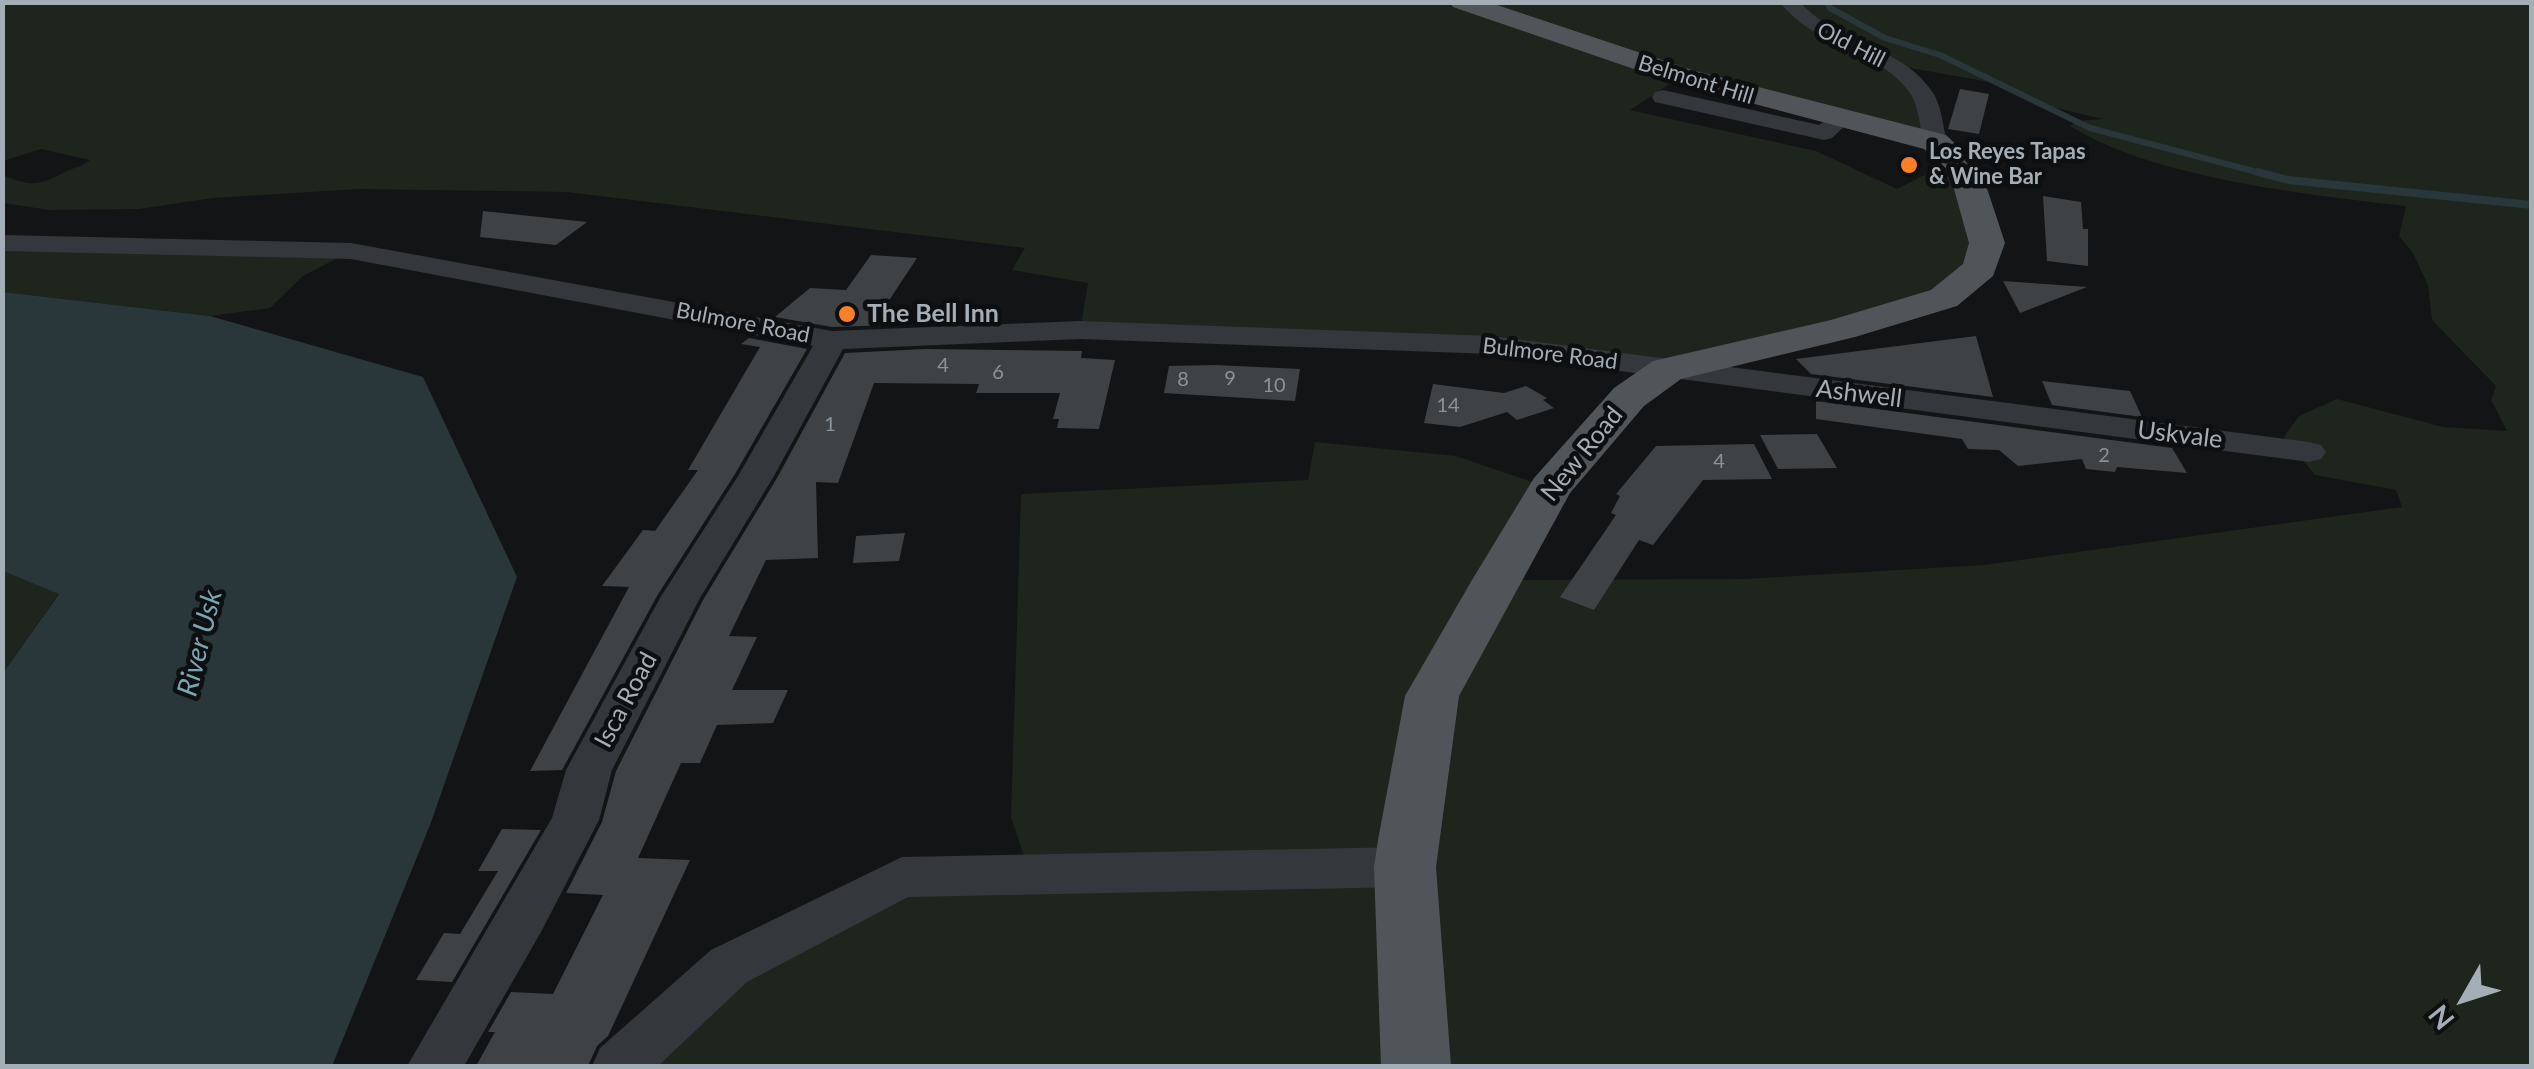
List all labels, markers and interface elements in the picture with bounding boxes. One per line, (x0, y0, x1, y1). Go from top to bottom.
street label: Old Hill (1813, 17, 1889, 73)
street label: Belmont Hill (1635, 50, 1757, 110)
place label: Los Reyes Tapas & Wine Bar (1929, 139, 2086, 190)
marker: Los Reyes Tapas & Wine Bar (1898, 154, 1920, 176)
street label: Bulmore Road (674, 297, 812, 349)
place label: The Bell Inn (867, 299, 999, 329)
marker: The Bell Inn (836, 303, 858, 325)
street label: Bulmore Road (1481, 333, 1619, 375)
house number: 4 (937, 354, 949, 378)
house number: 6 (992, 361, 1004, 385)
house number: 9 (1224, 367, 1236, 391)
house number: 8 (1177, 368, 1189, 392)
house number: 10 (1262, 374, 1286, 398)
street label: Ashwell (1814, 374, 1904, 414)
house number: 14 (1436, 394, 1460, 418)
street label: New Road (1535, 401, 1629, 507)
house number: 1 (824, 413, 836, 437)
street label: Uskvale (2136, 415, 2224, 455)
house number: 2 (2098, 444, 2110, 468)
house number: 4 (1713, 450, 1725, 474)
water label: River Usk (171, 586, 229, 700)
street label: Isca Road (588, 647, 664, 753)
north arrow (2414, 949, 2514, 1049)
text: N (2421, 999, 2461, 1037)

